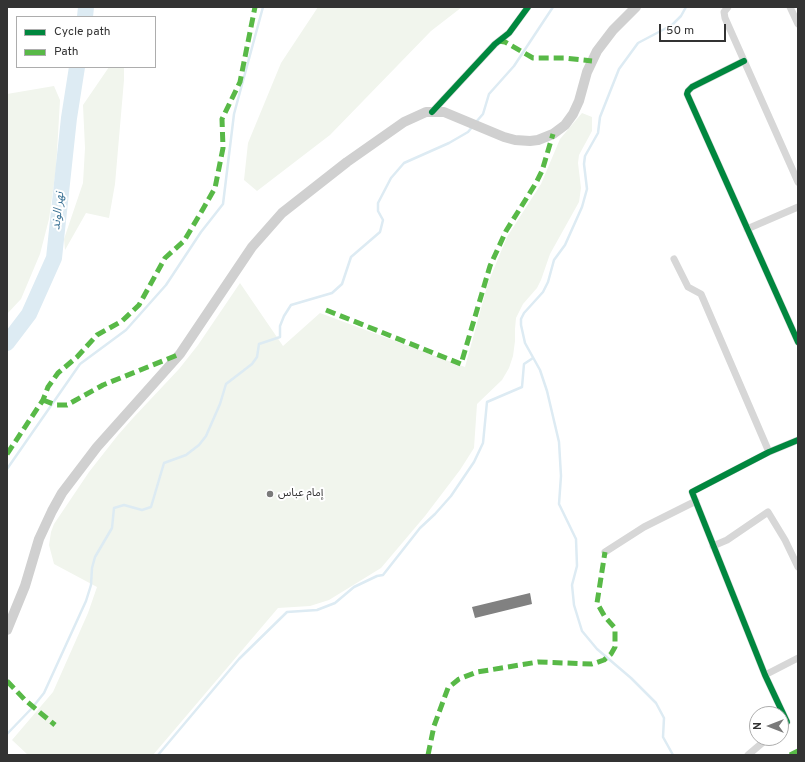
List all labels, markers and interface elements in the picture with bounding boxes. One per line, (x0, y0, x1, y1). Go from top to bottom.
legend (16, 16, 156, 68)
scale bar (661, 16, 728, 42)
text: 50 m (666, 23, 694, 39)
text: Cycle path (54, 24, 111, 40)
text: Path (54, 44, 79, 60)
water label: نهر الوند (50, 191, 68, 231)
place label: إمام عباس (278, 487, 323, 501)
marker: إمام عباس (265, 489, 275, 499)
north arrow (749, 706, 789, 746)
text: N (751, 722, 765, 730)

